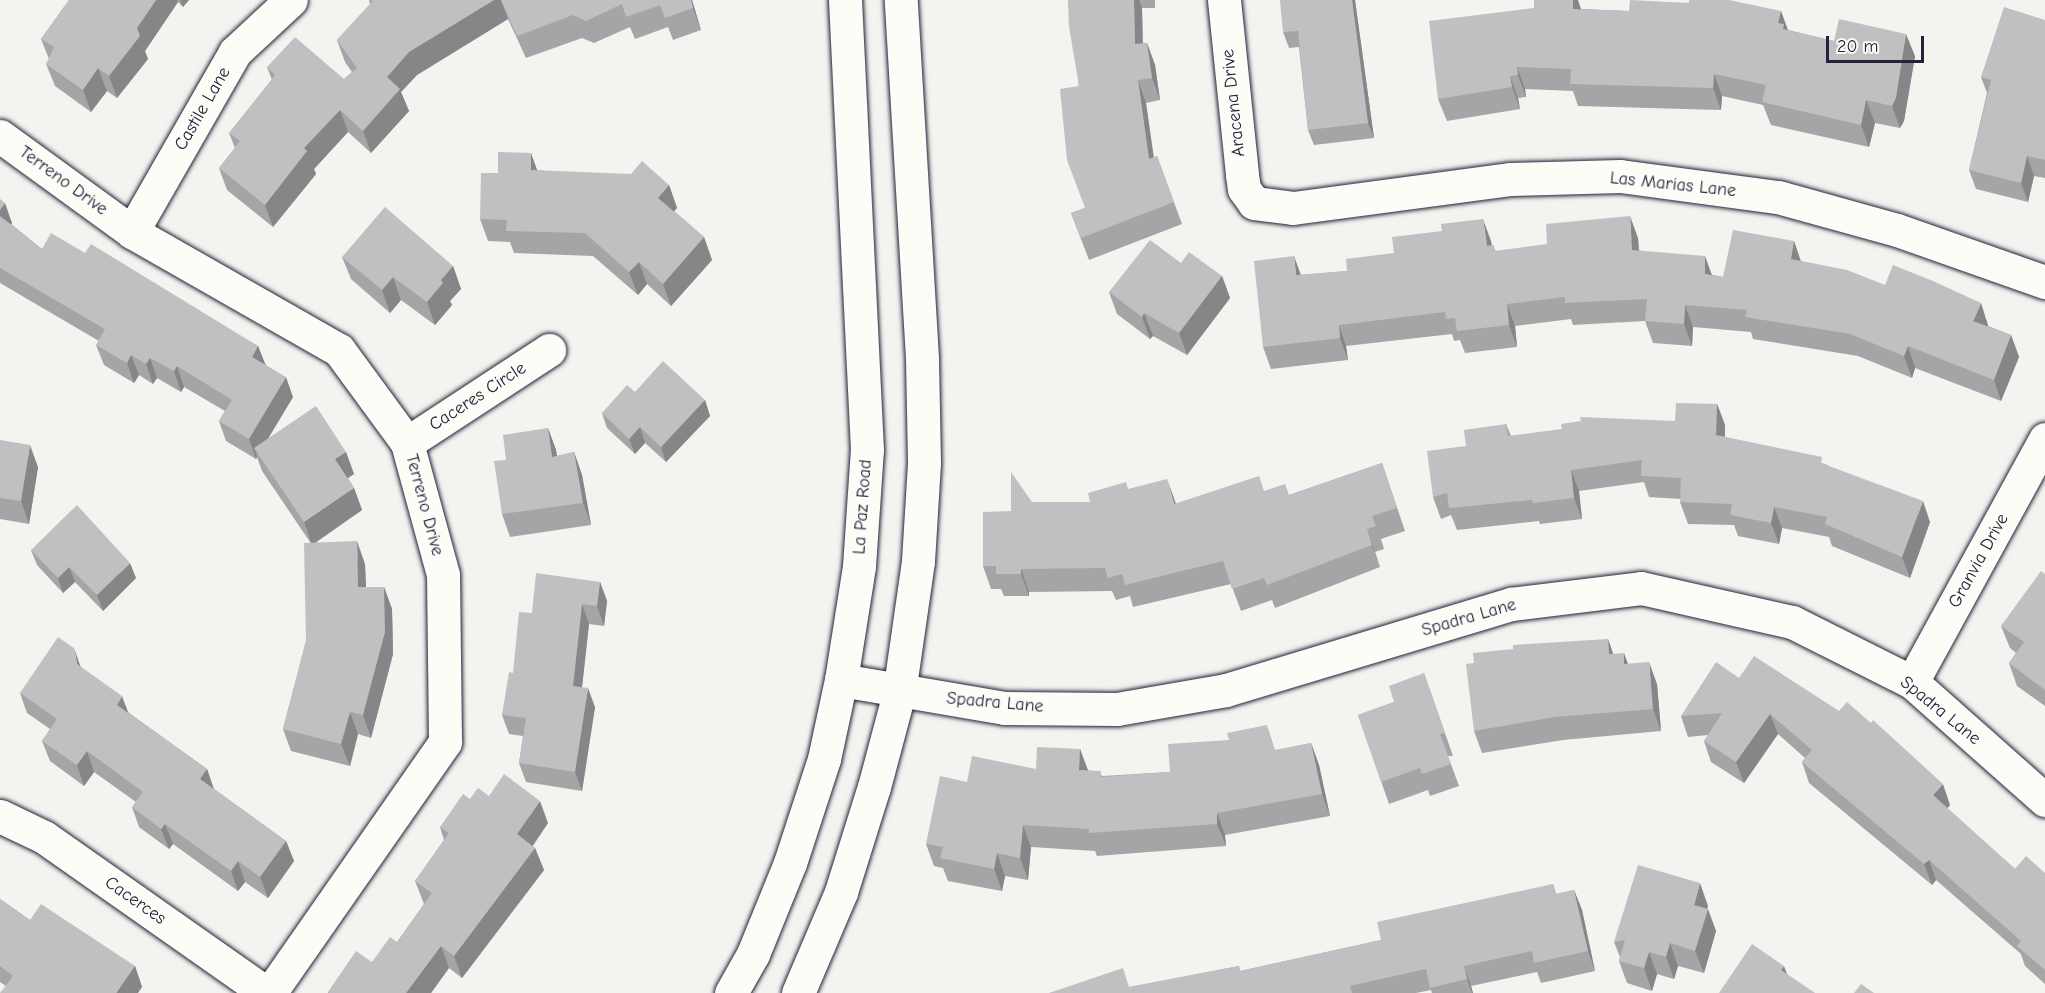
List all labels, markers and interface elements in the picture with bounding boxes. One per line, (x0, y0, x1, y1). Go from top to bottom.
scale bar (1829, 24, 1926, 62)
text: 20 m (1837, 36, 1878, 57)
street label: Aracena Drive (1218, 48, 1250, 158)
street label: Castile Lane (170, 63, 236, 155)
street label: Terreno Drive (15, 142, 111, 220)
street label: Las Marias Lane (1609, 168, 1737, 202)
street label: Caceres Circle (426, 358, 530, 436)
street label: Terreno Drive (400, 452, 448, 558)
street label: La Paz Road (849, 459, 877, 555)
street label: Granvia Drive (1944, 510, 2014, 612)
street label: Spadra Lane (1419, 594, 1519, 642)
street label: Spadra Lane (1895, 672, 1985, 750)
street label: Spadra Lane (946, 688, 1044, 718)
street label: Cacerces (100, 872, 170, 930)

